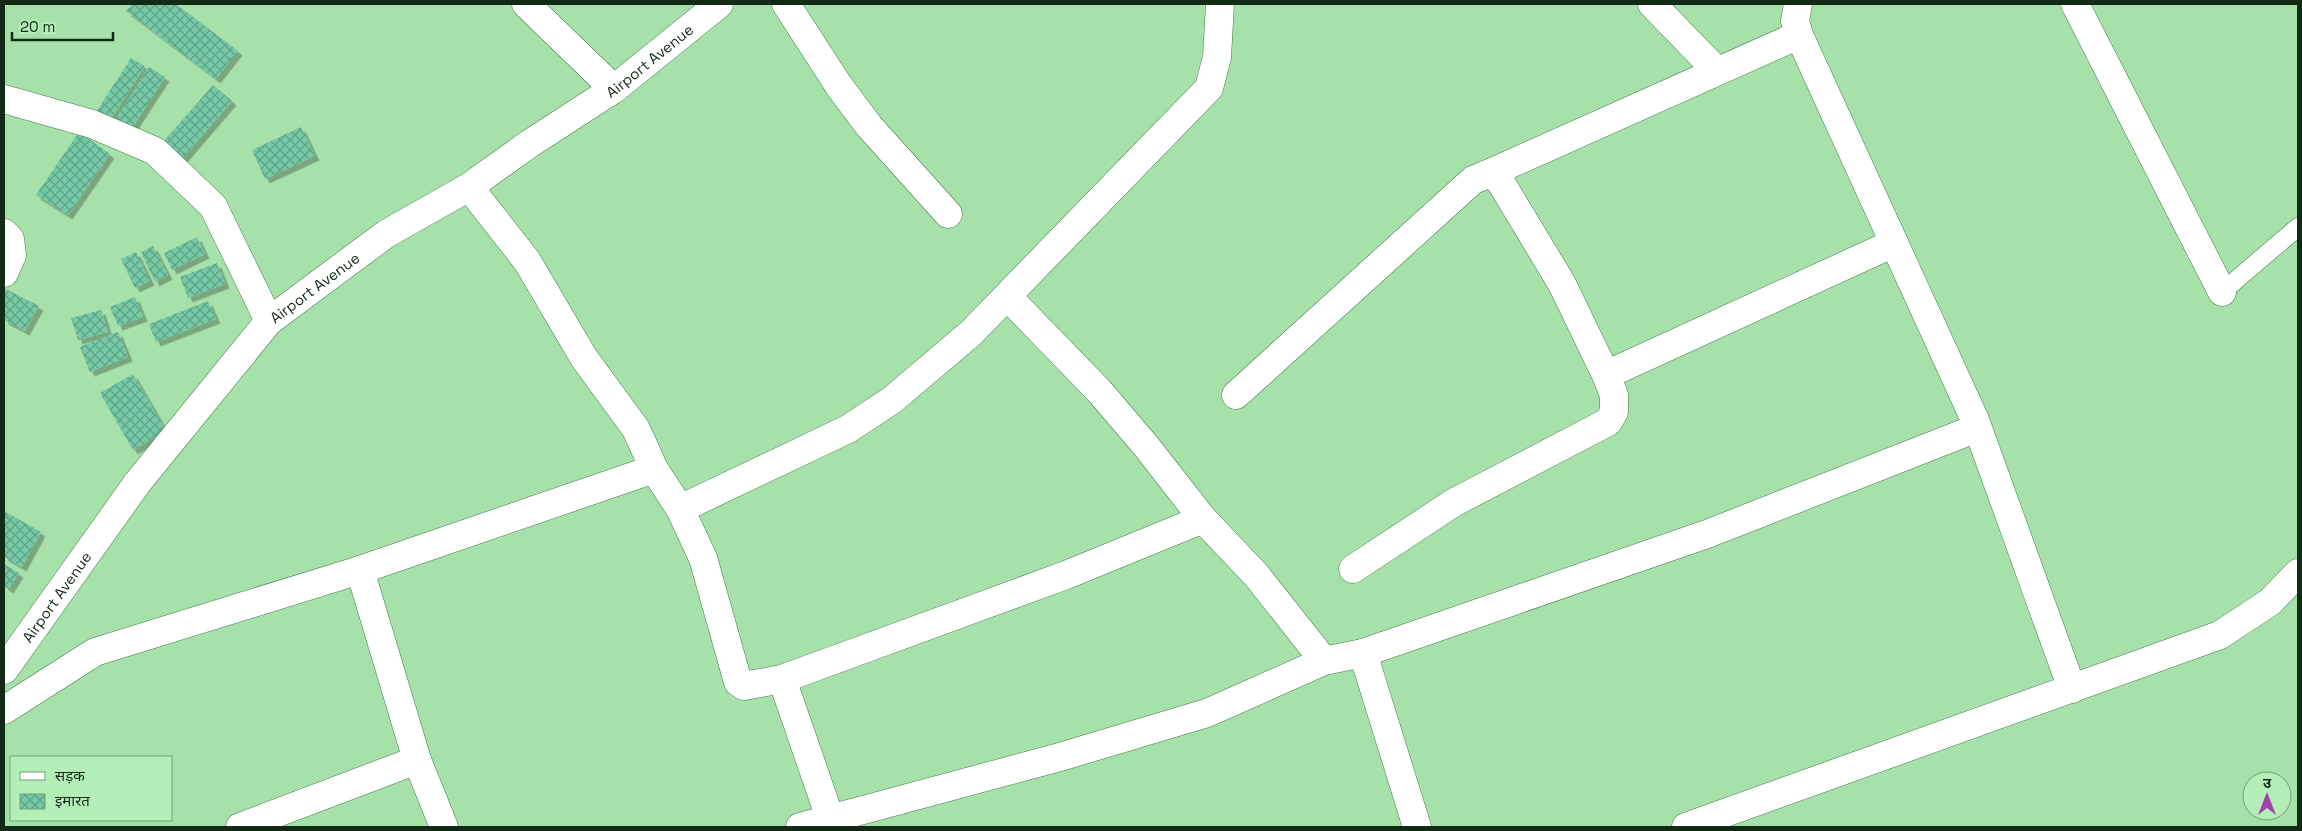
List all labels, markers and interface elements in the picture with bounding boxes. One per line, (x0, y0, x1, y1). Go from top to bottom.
scale bar (12, 10, 114, 42)
text: 20 m (20, 17, 55, 36)
street label: Airport Avenue (602, 19, 697, 101)
street label: Airport Avenue (266, 248, 363, 327)
street label: Airport Avenue (17, 548, 95, 646)
legend (10, 756, 172, 821)
text: सड़क (55, 766, 85, 785)
north arrow (2242, 771, 2292, 821)
text: उ (2263, 774, 2272, 792)
text: इमारत (55, 791, 90, 810)

